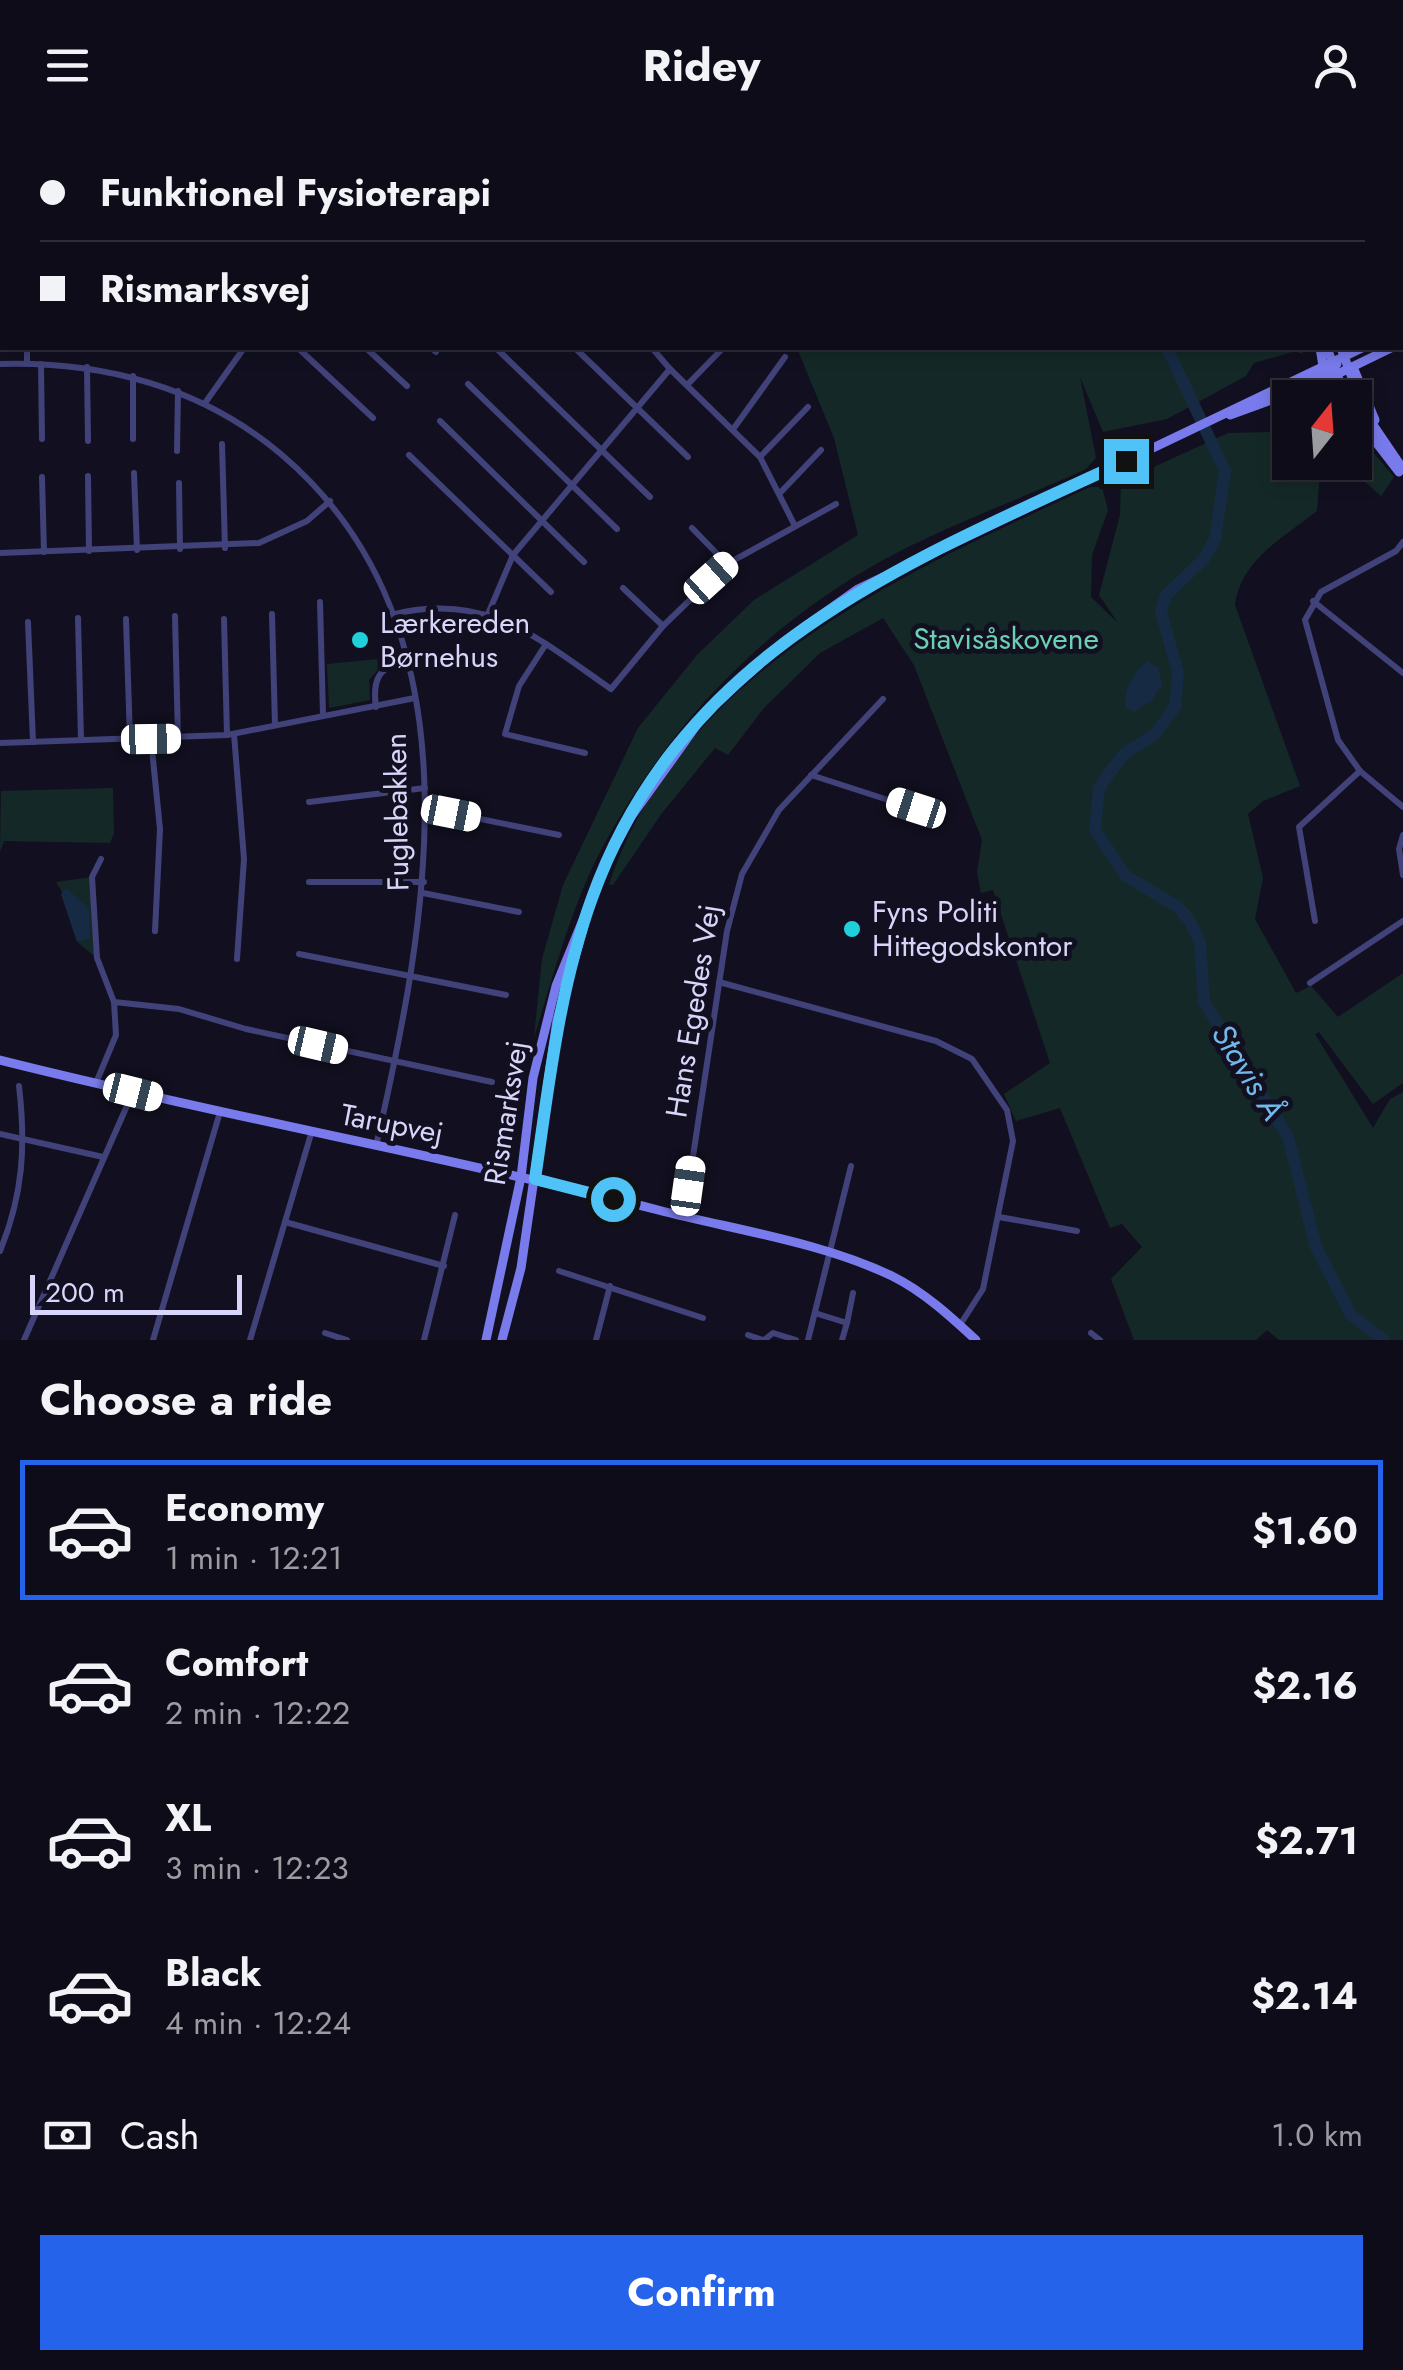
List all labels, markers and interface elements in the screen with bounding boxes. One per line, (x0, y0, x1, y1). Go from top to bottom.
text: Ridey (643, 33, 760, 98)
icon: menu (40, 38, 95, 93)
icon: person (1308, 38, 1363, 93)
text: Funktionel Fysioterapi (100, 165, 491, 220)
text: Rismarksvej (100, 261, 310, 316)
north arrow (1272, 380, 1372, 480)
map controls (1272, 380, 1372, 480)
route end (1104, 439, 1149, 484)
car (679, 547, 743, 609)
place label: Lærkereden Børnehus (380, 601, 530, 678)
park label: Stavisåskovene (913, 617, 1099, 660)
marker: Lærkereden Børnehus (349, 629, 371, 651)
car (121, 723, 181, 755)
street label: Fuglebakken (374, 733, 419, 892)
car (883, 784, 949, 832)
car (419, 793, 483, 833)
place label: Fyns Politi Hittegodskontor (872, 890, 1073, 967)
street label: Hans Egedes Vej (654, 901, 731, 1121)
marker: Fyns Politi Hittegodskontor (841, 918, 863, 940)
water label: Stavis Å (1200, 1015, 1296, 1129)
car (285, 1024, 351, 1066)
street label: Rismarksvej (473, 1038, 538, 1188)
car (100, 1070, 166, 1114)
street label: Tarupvej (337, 1093, 447, 1155)
car (669, 1154, 707, 1218)
route start (591, 1177, 636, 1222)
scale bar (30, 1270, 242, 1314)
text: 200 m (45, 1272, 125, 1313)
text: Choose a ride (40, 1367, 332, 1432)
text: Economy (165, 1480, 324, 1535)
icon: car (45, 1485, 135, 1575)
text: $1.60 (1252, 1503, 1358, 1558)
text: 1 min · 12:21 (165, 1535, 343, 1581)
text: Comfort (165, 1635, 308, 1690)
icon: car (45, 1640, 135, 1730)
text: $2.16 (1252, 1658, 1358, 1713)
text: 2 min · 12:22 (165, 1690, 350, 1736)
text: XL (165, 1790, 211, 1845)
icon: car (45, 1795, 135, 1885)
text: $2.71 (1255, 1813, 1358, 1868)
text: 3 min · 12:23 (165, 1845, 349, 1891)
text: Black (165, 1945, 262, 2000)
icon: car (45, 1950, 135, 2040)
text: $2.14 (1251, 1968, 1358, 2023)
text: 4 min · 12:24 (165, 2000, 351, 2046)
icon: cash (40, 2108, 95, 2163)
text: Cash (120, 2108, 200, 2163)
text: 1.0 km (1271, 2112, 1363, 2158)
button: Confirm (40, 2235, 1363, 2350)

